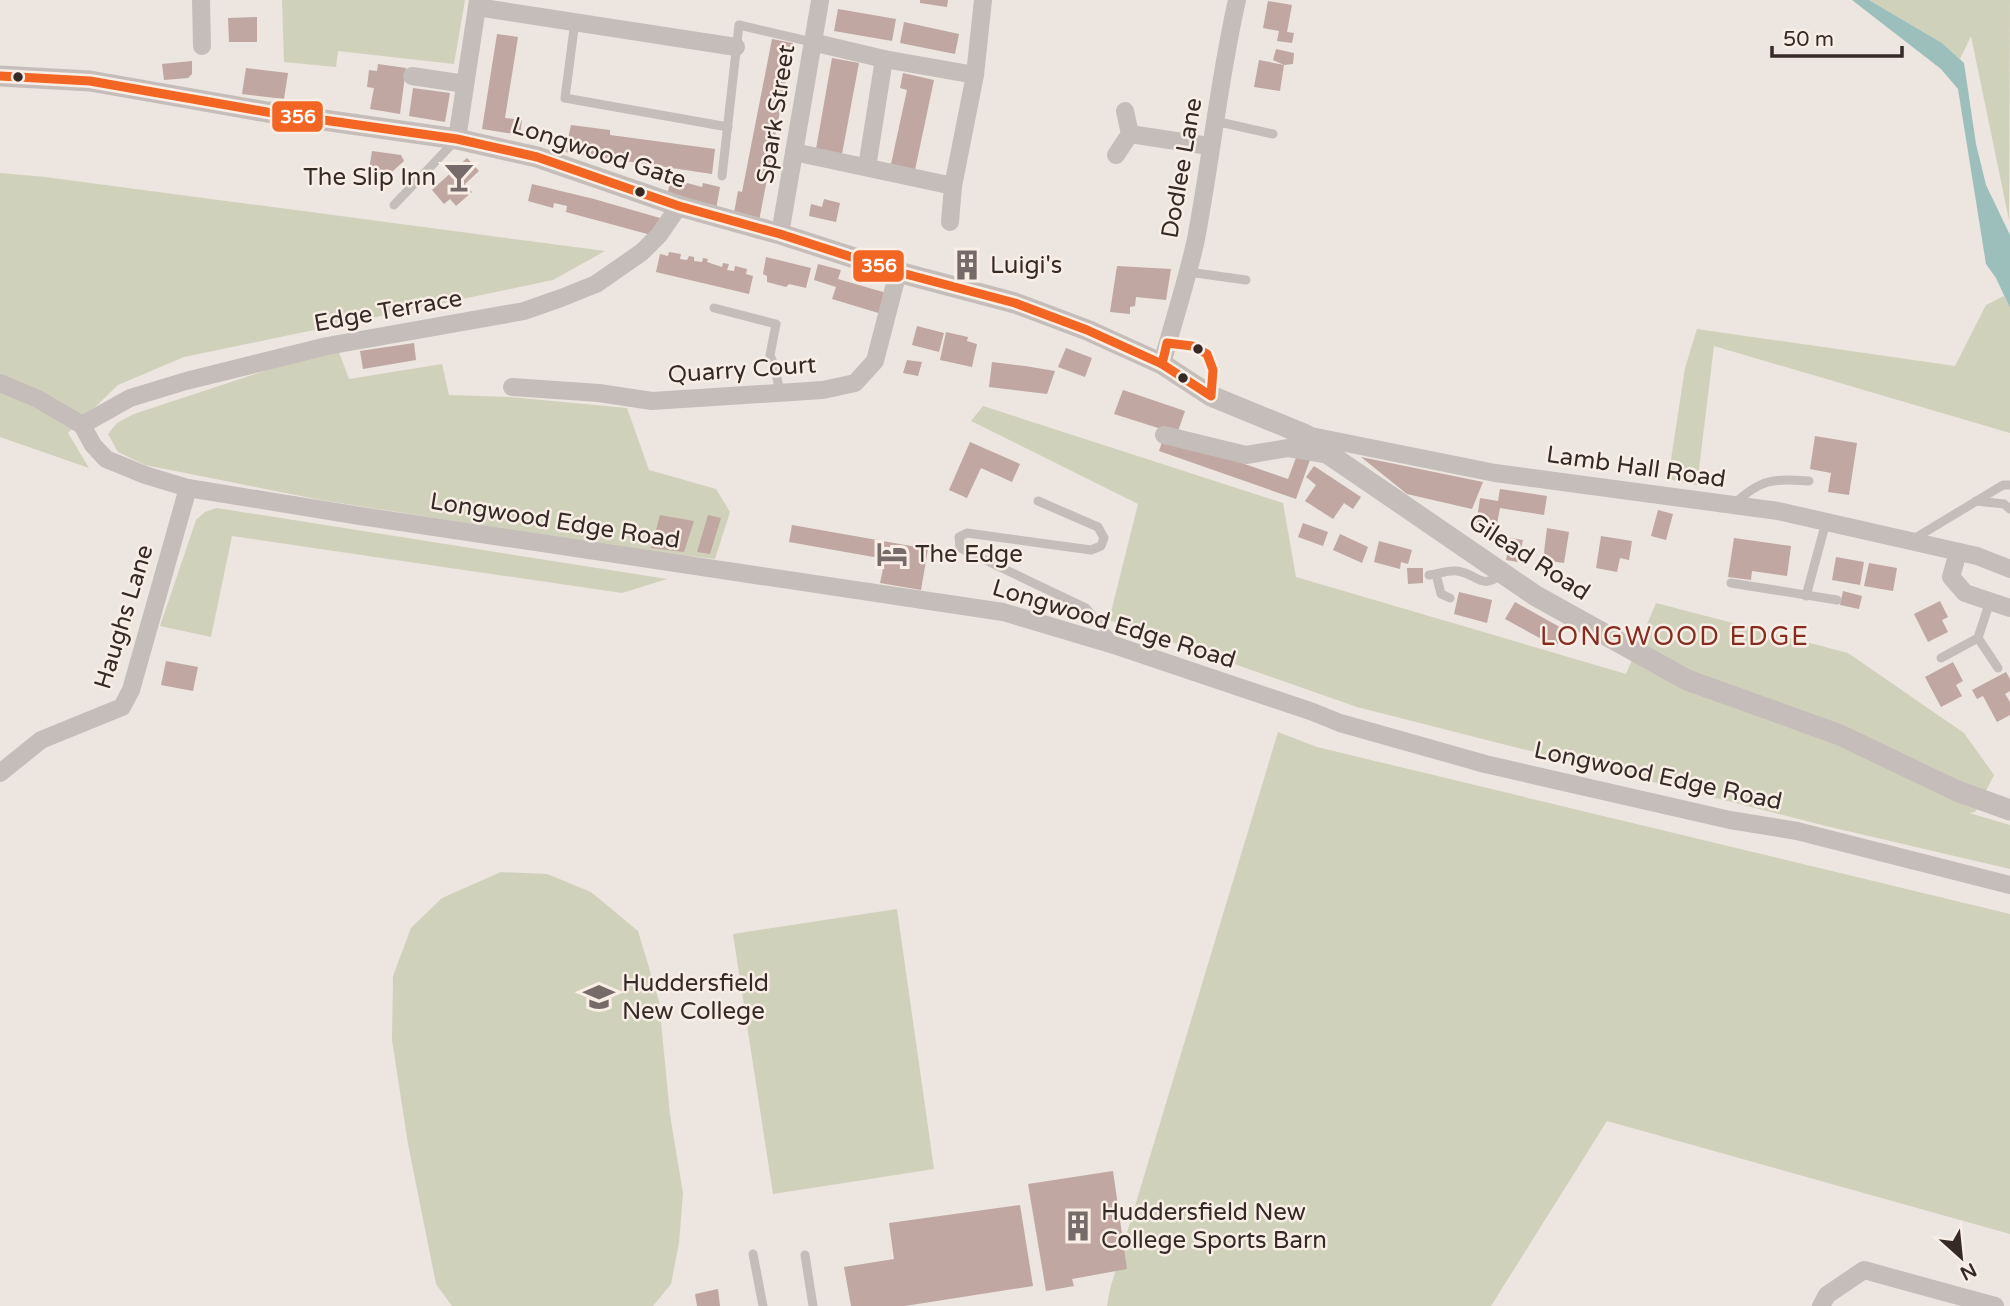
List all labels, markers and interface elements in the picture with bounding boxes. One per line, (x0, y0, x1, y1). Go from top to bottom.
scale bar (1772, 14, 1902, 58)
text: 50 m (1783, 27, 1834, 52)
street label: Spark Street (751, 42, 801, 186)
unlabelled marker (11, 70, 25, 84)
street label: Dodlee Lane (1155, 95, 1209, 241)
line badge: 356 (271, 100, 324, 133)
text: 356 (280, 106, 316, 128)
street label: Longwood Gate (508, 111, 690, 195)
bar icon: The Slip Inn (442, 160, 476, 194)
place label: The Slip Inn (303, 163, 436, 192)
unlabelled marker (633, 185, 647, 199)
building icon: Luigi's (950, 248, 984, 282)
line badge: 356 (852, 249, 905, 283)
place label: Luigi's (990, 251, 1062, 280)
text: 356 (861, 255, 897, 277)
street label: Edge Terrace (312, 284, 464, 338)
unlabelled marker (1191, 342, 1205, 356)
street label: Quarry Court (667, 350, 817, 390)
unlabelled marker (1176, 371, 1190, 385)
street label: Lamb Hall Road (1544, 440, 1728, 494)
street label: Longwood Edge Road (428, 487, 682, 555)
street label: Gilead Road (1463, 507, 1595, 607)
hotel icon: The Edge (875, 537, 909, 571)
place label: The Edge (915, 540, 1023, 569)
street label: Haughs Lane (88, 541, 160, 693)
street label: Longwood Edge Road (989, 573, 1239, 675)
district label: LONGWOOD EDGE (1540, 621, 1810, 652)
street label: Longwood Edge Road (1531, 736, 1785, 816)
place label: Huddersfield New College (622, 969, 769, 1026)
school or university icon: Huddersfield New College (582, 980, 616, 1014)
place label: Huddersfield New College Sports Barn (1101, 1198, 1327, 1255)
building icon: Huddersfield New College Sports Barn (1061, 1209, 1095, 1243)
north arrow (1926, 1222, 1996, 1292)
text: N (1956, 1258, 1980, 1285)

